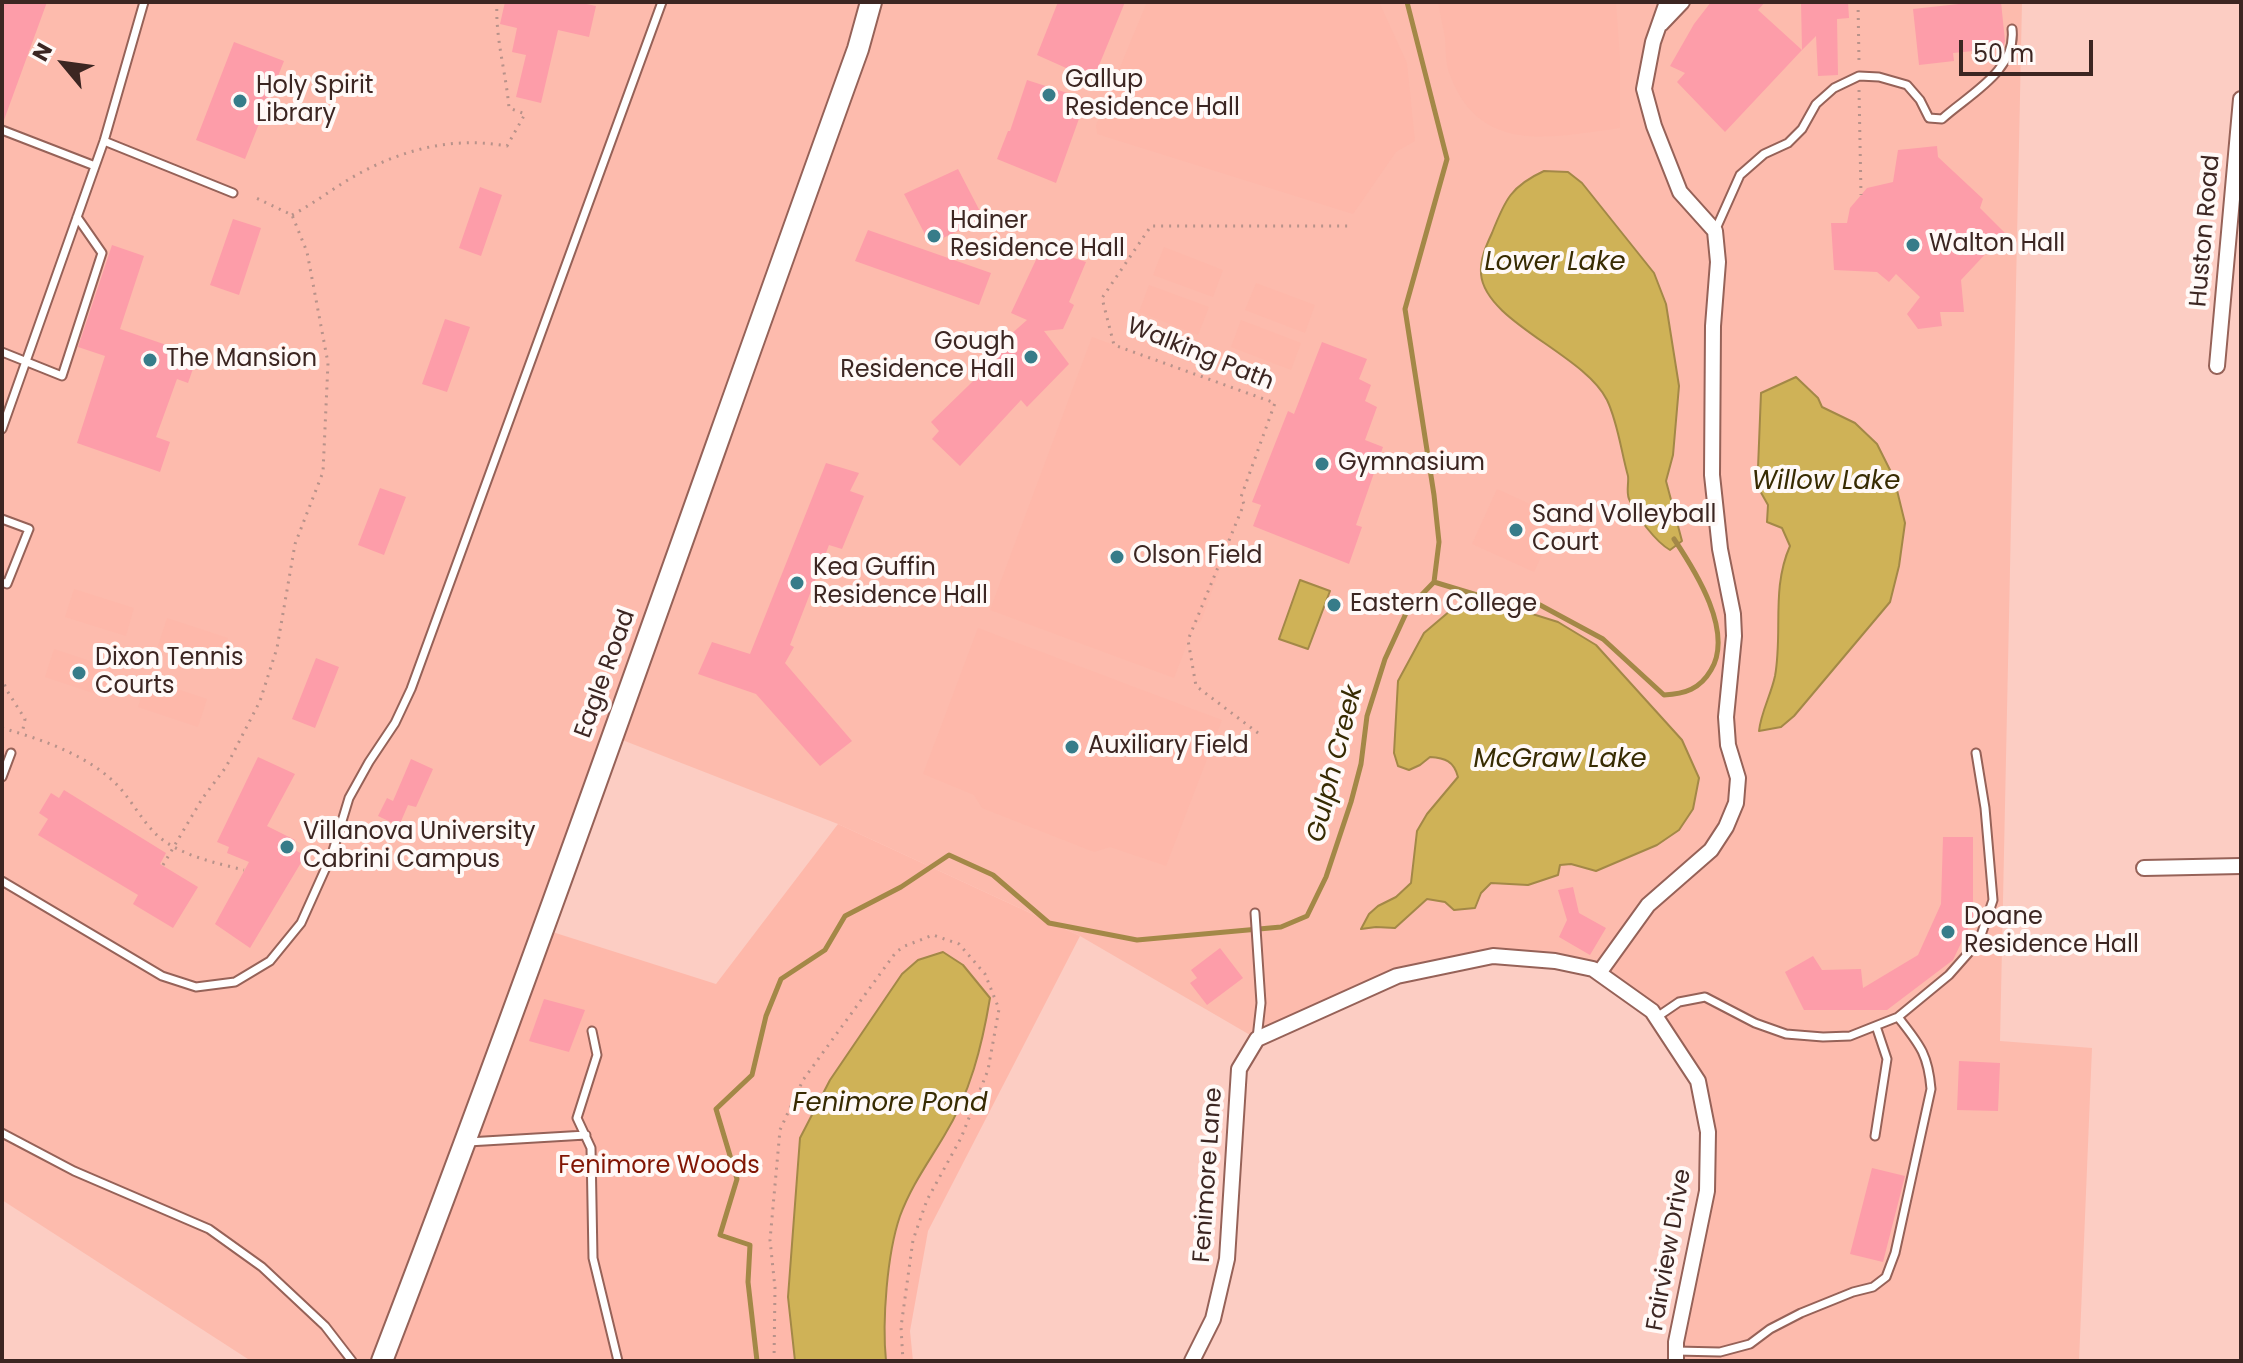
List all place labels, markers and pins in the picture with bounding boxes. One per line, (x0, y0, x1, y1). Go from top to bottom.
place label: Gallup Residence Hall (1065, 67, 1240, 123)
place label: Holy Spirit Library (256, 73, 374, 129)
marker: Gallup Residence Hall (1040, 86, 1058, 104)
marker: Holy Spirit Library (231, 92, 249, 110)
place label: Hainer Residence Hall (950, 208, 1125, 264)
marker: Hainer Residence Hall (925, 227, 943, 245)
place label: Walton Hall (1929, 231, 2065, 259)
marker: Walton Hall (1904, 236, 1922, 254)
place label: Gough Residence Hall (840, 329, 1015, 385)
place label: The Mansion (166, 346, 317, 374)
marker: Gough Residence Hall (1022, 348, 1040, 366)
marker: The Mansion (141, 351, 159, 369)
place label: Gymnasium (1338, 450, 1485, 478)
marker: Gymnasium (1313, 455, 1331, 473)
place label: Sand Volleyball Court (1532, 502, 1716, 558)
marker: Sand Volleyball Court (1507, 521, 1525, 539)
place label: Olson Field (1133, 543, 1262, 571)
marker: Olson Field (1108, 548, 1126, 566)
place label: Kea Guffin Residence Hall (813, 555, 988, 611)
marker: Kea Guffin Residence Hall (788, 574, 806, 592)
place label: Eastern College (1350, 591, 1537, 619)
marker: Eastern College (1325, 596, 1343, 614)
place label: Dixon Tennis Courts (95, 645, 244, 701)
marker: Dixon Tennis Courts (70, 664, 88, 682)
place label: Auxiliary Field (1088, 733, 1249, 761)
marker: Auxiliary Field (1063, 738, 1081, 756)
place label: Villanova University Cabrini Campus (303, 819, 535, 875)
marker: Villanova University Cabrini Campus (278, 838, 296, 856)
place label: Doane Residence Hall (1964, 904, 2139, 960)
marker: Doane Residence Hall (1939, 923, 1957, 941)

